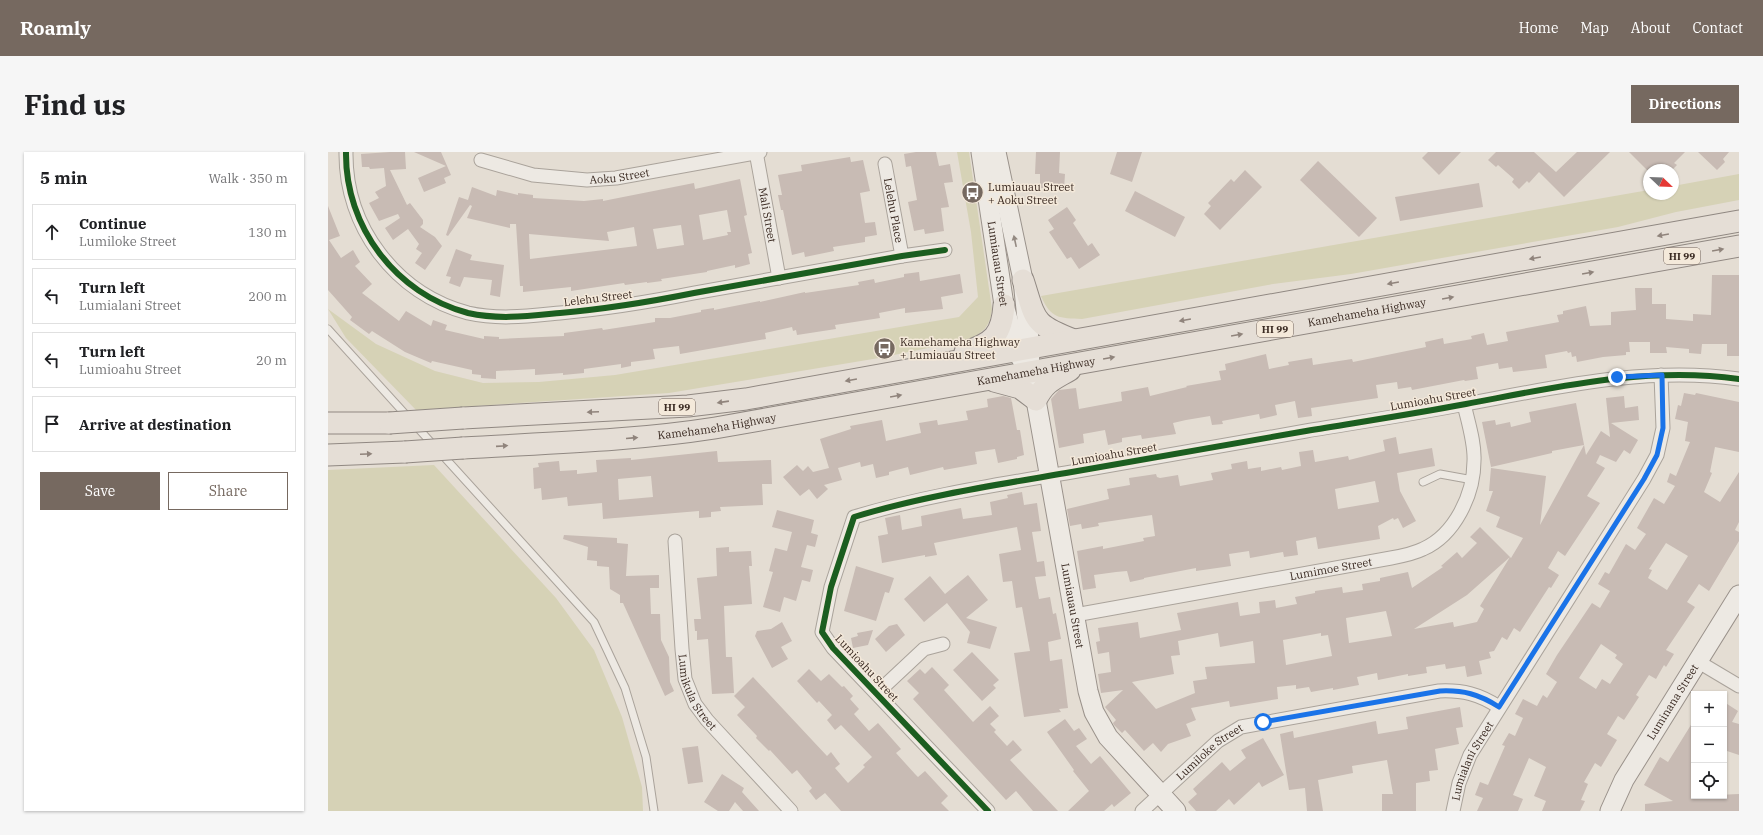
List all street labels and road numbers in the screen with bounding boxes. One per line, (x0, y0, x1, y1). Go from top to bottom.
street label: Aoku Street (589, 165, 651, 187)
street label: Lelehu Place (881, 177, 906, 244)
street label: Mali Street (756, 186, 779, 244)
street label: Lumiauau Street (984, 220, 1011, 308)
road number: HI 99 (1664, 248, 1700, 264)
street label: Lelehu Street (563, 287, 633, 309)
street label: Kamehameha Highway (1307, 295, 1427, 330)
road number: HI 99 (1257, 321, 1293, 337)
street label: Kamehameha Highway (976, 354, 1096, 388)
street label: Lumioahu Street (1389, 385, 1477, 413)
road number: HI 99 (659, 399, 695, 415)
street label: Kamehameha Highway (657, 410, 777, 442)
street label: Lumioahu Street (1070, 440, 1158, 468)
street label: Lumimoe Street (1289, 555, 1373, 583)
street label: Lumiauau Street (1058, 562, 1087, 649)
street label: Lumioahu Street (832, 632, 902, 705)
street label: Lumikula Street (676, 653, 720, 733)
street label: Luminana Street (1644, 661, 1701, 742)
street label: Lumialani Street (1448, 719, 1497, 802)
street label: Lumiloke Street (1173, 720, 1246, 783)

